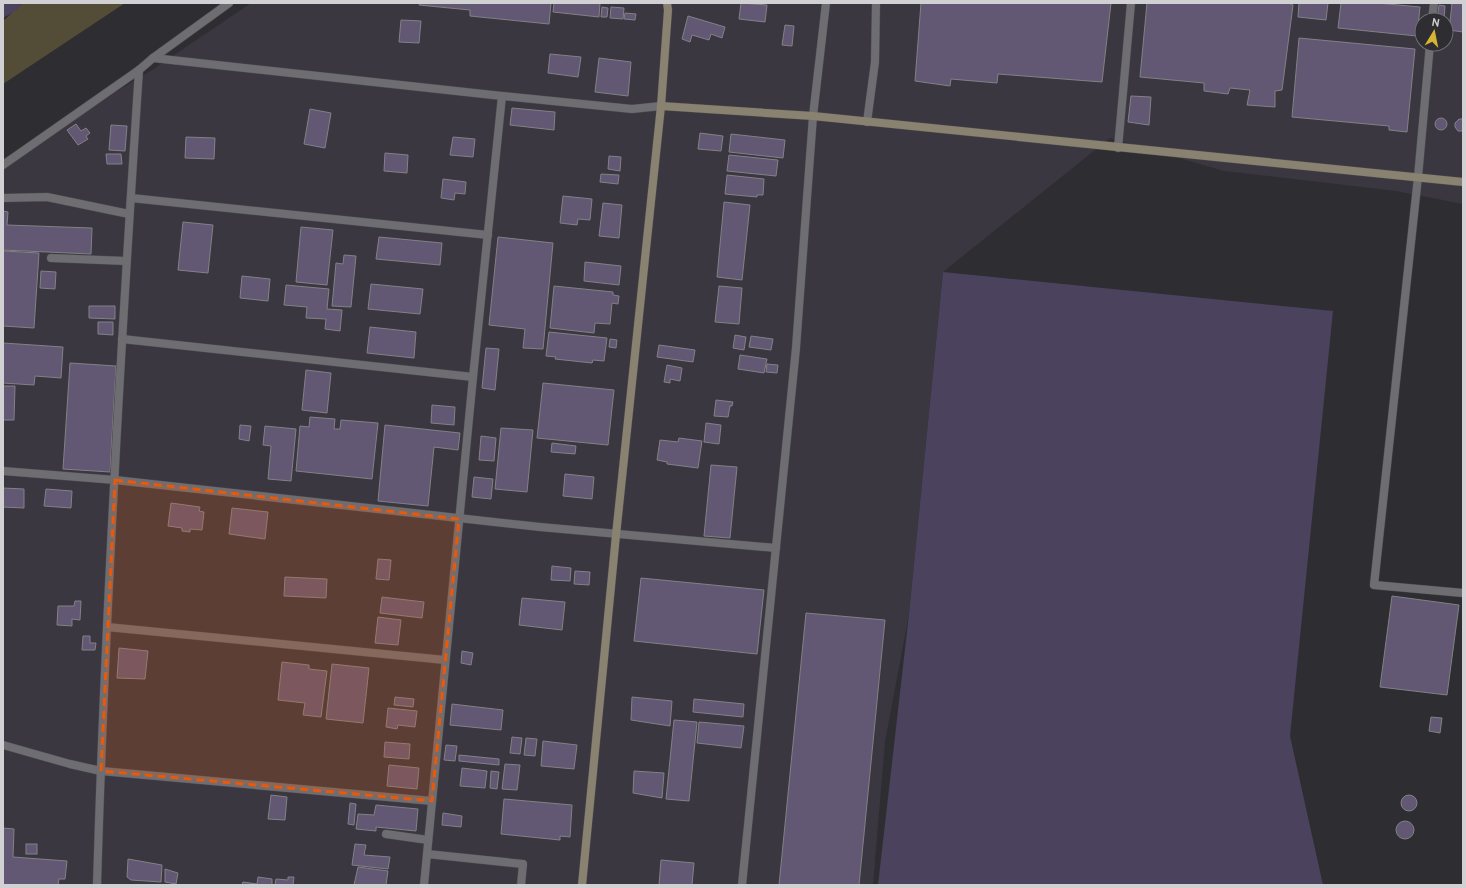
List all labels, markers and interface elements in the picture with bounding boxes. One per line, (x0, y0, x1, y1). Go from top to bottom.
north arrow (1414, 12, 1454, 52)
text: N (1431, 15, 1441, 30)

